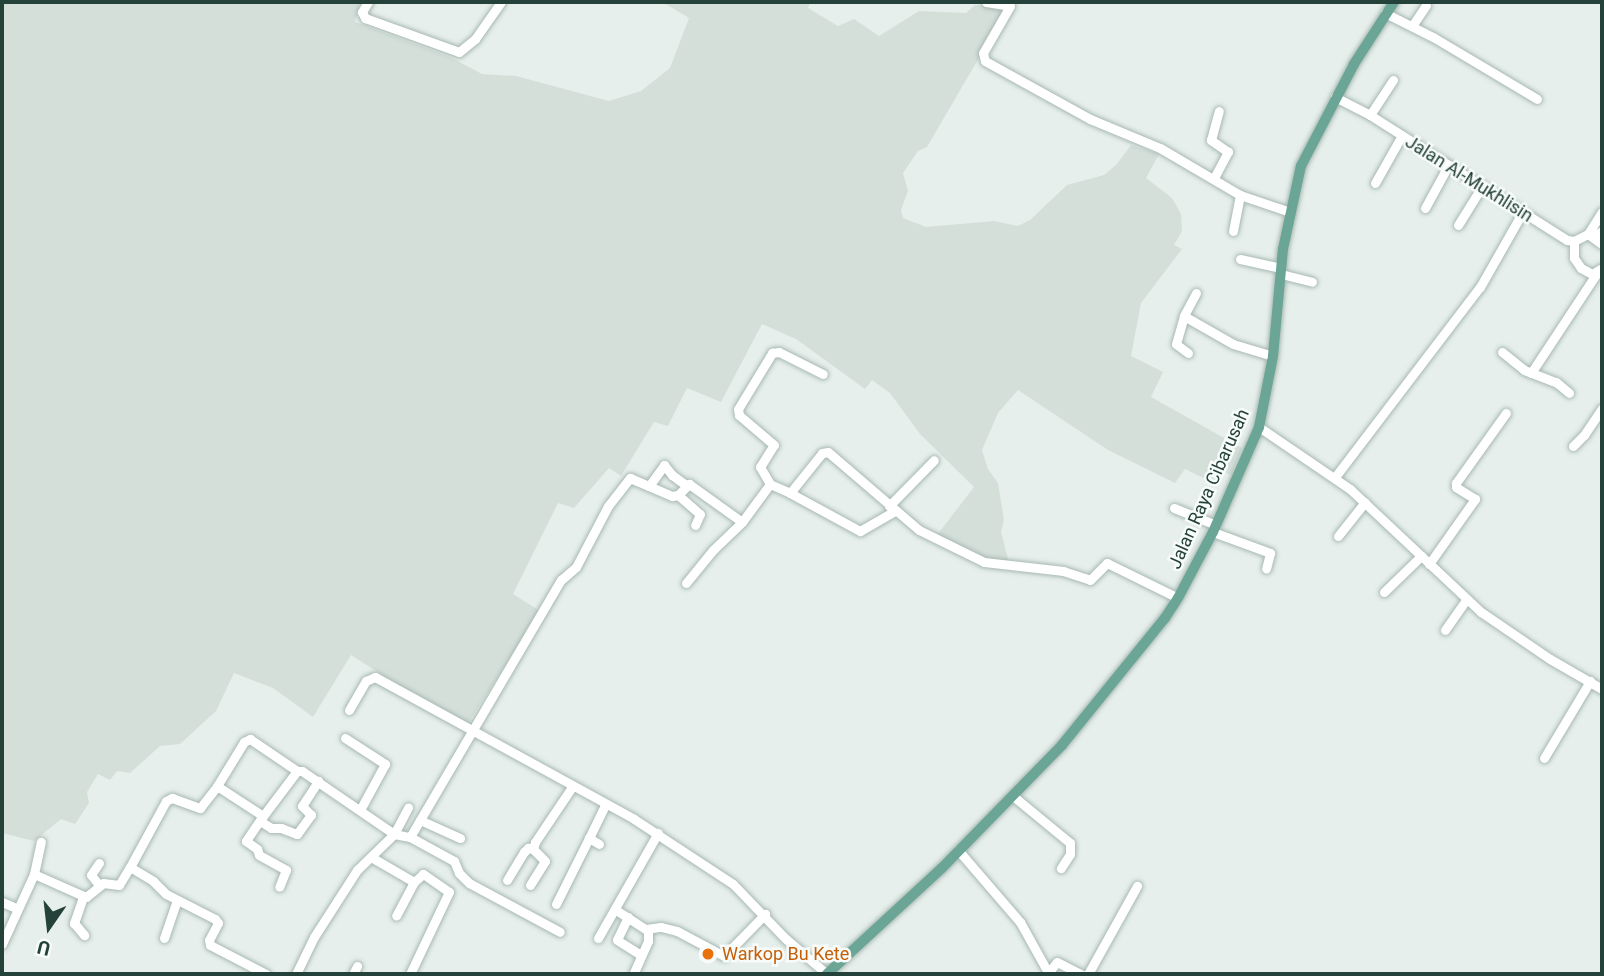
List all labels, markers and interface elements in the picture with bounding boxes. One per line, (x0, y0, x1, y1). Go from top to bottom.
street label: Jalan Al-Mukhlisin (1401, 131, 1537, 227)
street label: Jalan Raya Cibarusah (1164, 406, 1254, 572)
north arrow (14, 892, 84, 962)
text: U (35, 935, 53, 961)
place label: Warkop Bu Kete (722, 943, 849, 965)
marker: Warkop Bu Kete (700, 946, 716, 962)

